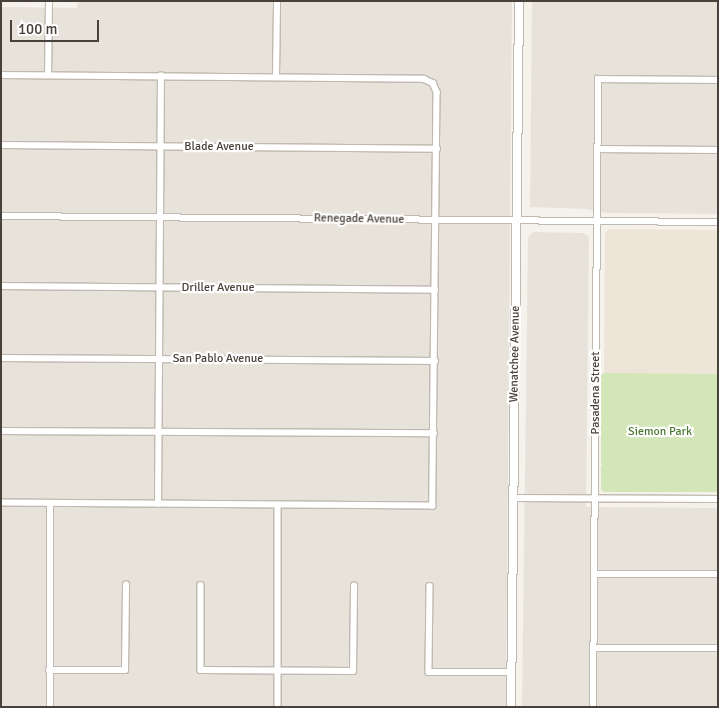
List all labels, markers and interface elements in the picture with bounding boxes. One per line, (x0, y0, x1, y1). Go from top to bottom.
scale bar (12, 10, 101, 42)
text: 100 m (18, 20, 58, 38)
street label: Blade Avenue (184, 140, 254, 154)
street label: Renegade Avenue (314, 211, 404, 227)
street label: Driller Avenue (181, 281, 255, 295)
street label: Wenatchee Avenue (507, 306, 523, 402)
street label: San Pablo Avenue (173, 352, 263, 366)
street label: Pasadena Street (589, 352, 603, 434)
park label: Siemon Park (628, 425, 692, 439)

